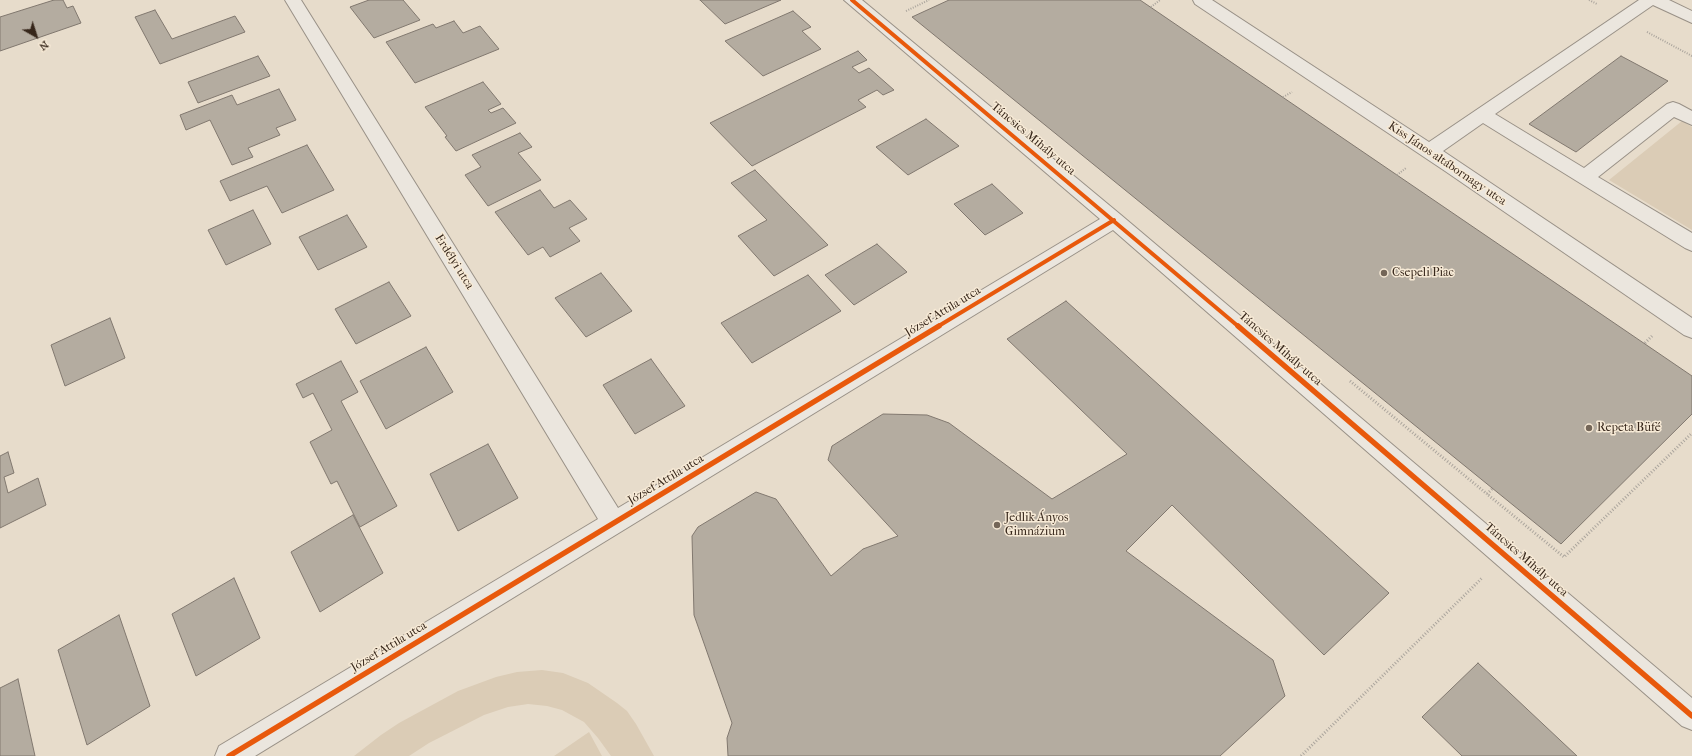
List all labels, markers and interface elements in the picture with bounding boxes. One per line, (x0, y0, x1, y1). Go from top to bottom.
north arrow (16, 16, 56, 56)
text: N (37, 38, 51, 53)
street label: Táncsics Mihály utca (988, 99, 1078, 179)
street label: Kiss János altábornagy utca (1385, 119, 1509, 209)
street label: Erdélyi utca (431, 232, 477, 292)
place label: Csepeli Piac (1392, 266, 1454, 280)
marker: Csepeli Piac (1379, 268, 1389, 278)
street label: József Attila utca (903, 284, 983, 340)
street label: Táncsics Mihály utca (1235, 309, 1325, 389)
place label: Repeta Büfé (1597, 421, 1661, 435)
marker: Repeta Büfé (1584, 423, 1594, 433)
street label: József Attila utca (626, 452, 706, 508)
place label: Jedlik Ányos Gimnázium (1005, 511, 1068, 539)
marker: Jedlik Ányos Gimnázium (992, 520, 1002, 530)
street label: Táncsics Mihály utca (1481, 520, 1571, 600)
street label: József Attila utca (349, 619, 429, 675)

